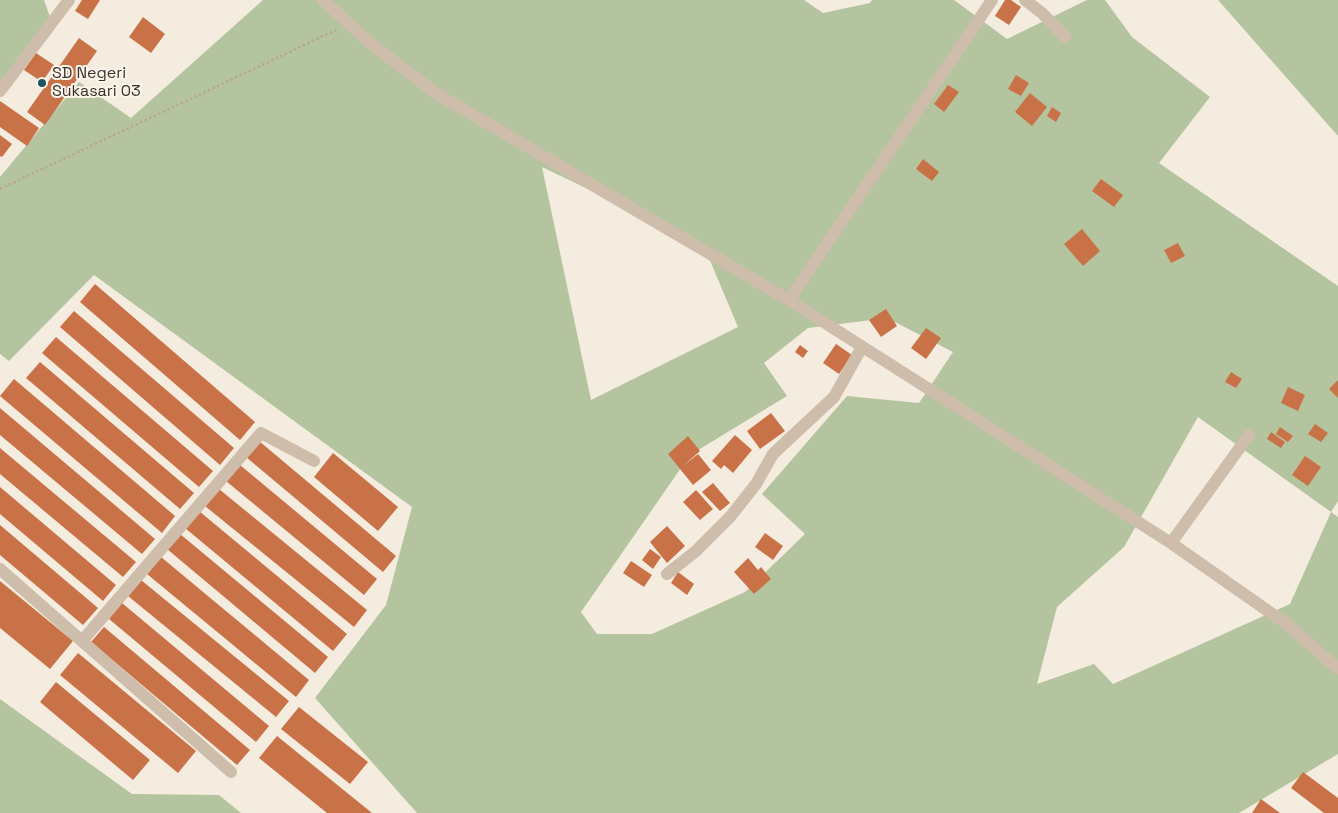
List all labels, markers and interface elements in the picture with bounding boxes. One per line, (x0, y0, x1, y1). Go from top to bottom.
place label: SD Negeri Sukasari 03 (52, 64, 141, 102)
marker: SD Negeri Sukasari 03 (36, 77, 48, 89)

